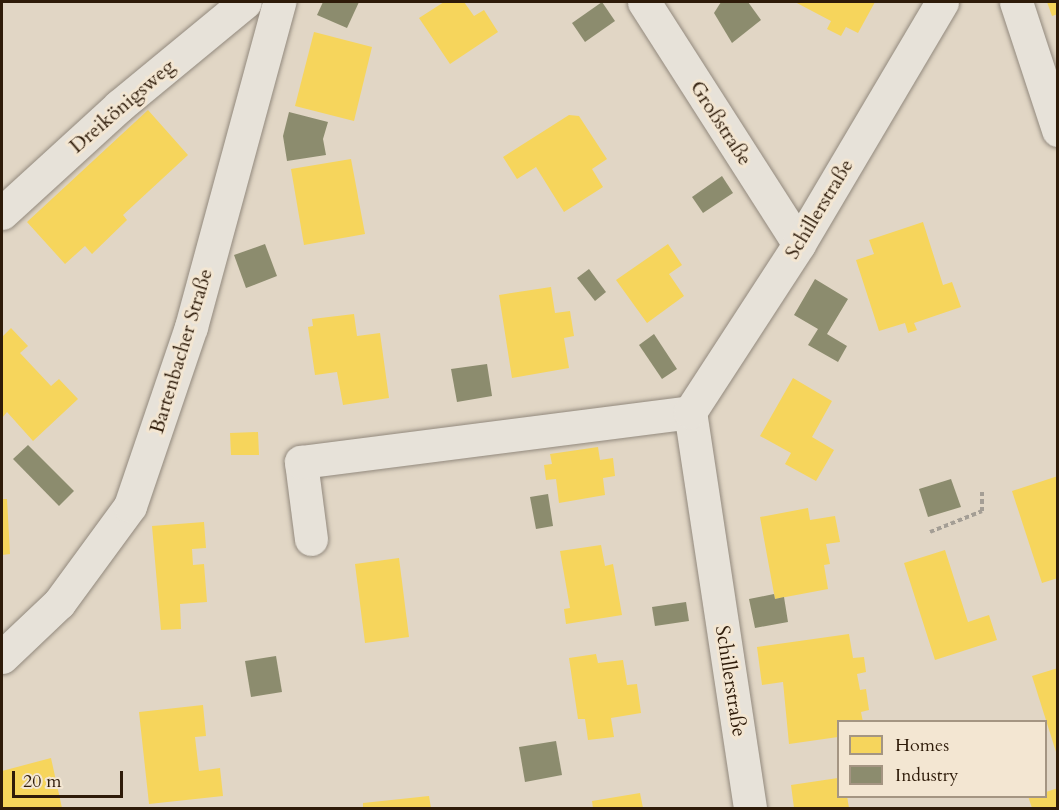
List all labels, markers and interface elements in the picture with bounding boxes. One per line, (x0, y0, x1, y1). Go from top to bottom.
street label: Dreikönigsweg (65, 54, 179, 158)
street label: Großstraße (685, 76, 757, 170)
street label: Schillerstraße (780, 155, 858, 263)
street label: Bartenbacher Straße (145, 266, 217, 436)
street label: Schillerstraße (710, 624, 752, 738)
legend (837, 720, 1047, 798)
text: Homes (895, 733, 949, 758)
scale bar (15, 759, 126, 797)
text: Industry (895, 763, 959, 788)
text: 20 m (23, 769, 62, 794)

